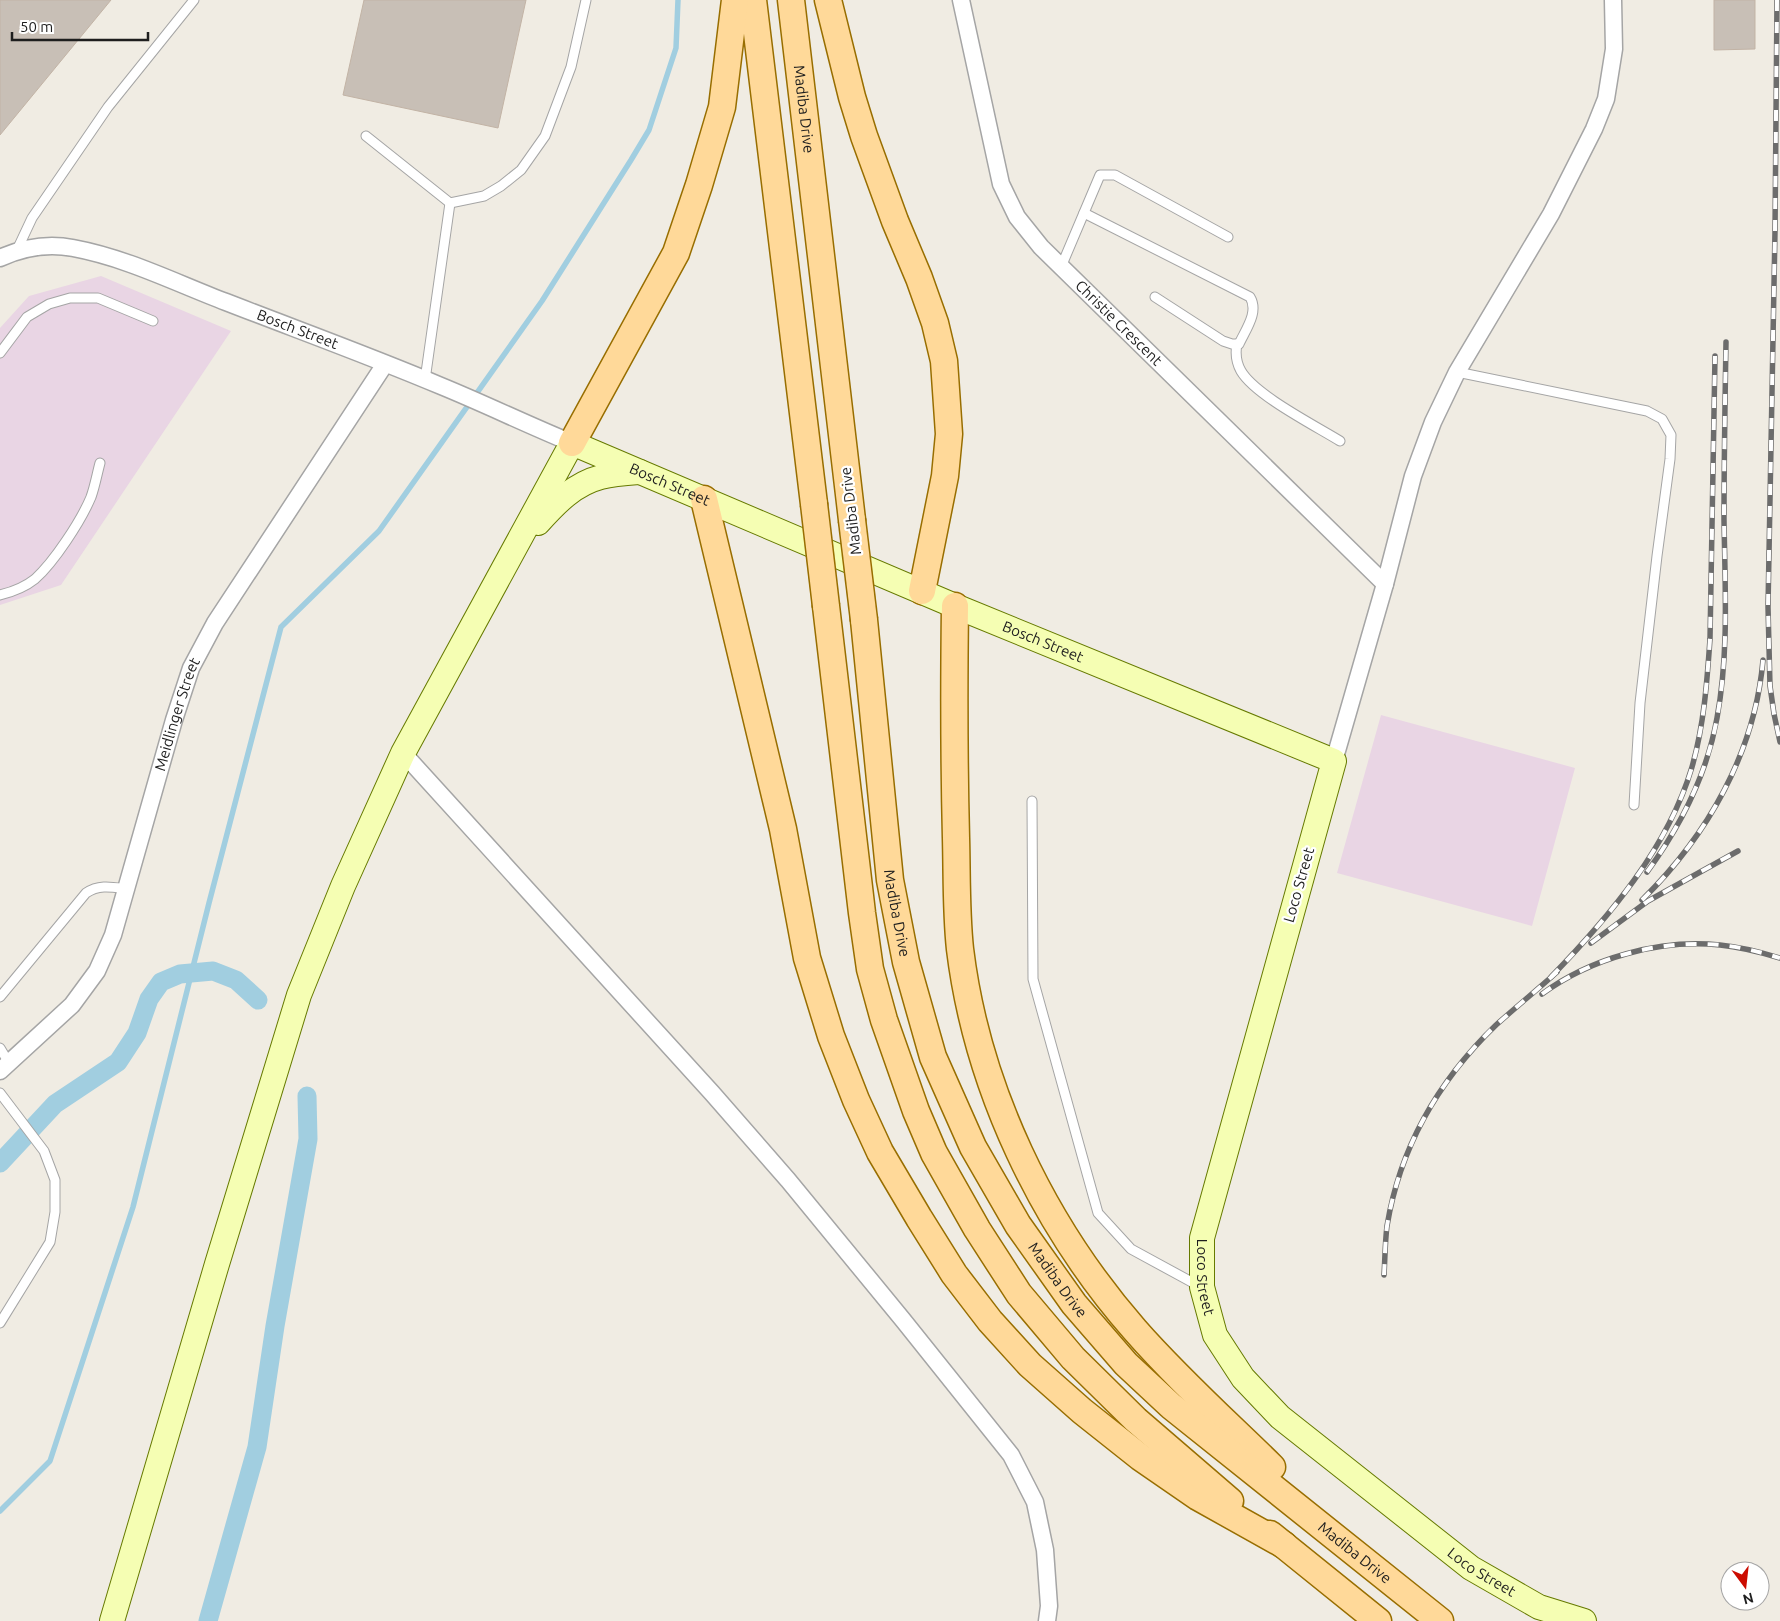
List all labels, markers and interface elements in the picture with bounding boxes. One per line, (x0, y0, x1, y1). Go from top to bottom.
scale bar (12, 10, 149, 42)
text: 50 m (20, 18, 53, 35)
street label: Madiba Drive (791, 64, 818, 154)
street label: Christie Crescent (1072, 277, 1166, 369)
street label: Bosch Street (255, 306, 341, 352)
street label: Bosch Street (627, 459, 713, 509)
street label: Madiba Drive (837, 466, 864, 556)
street label: Bosch Street (1000, 617, 1086, 666)
street label: Meidlinger Street (151, 654, 203, 773)
street label: Loco Street (1280, 845, 1317, 924)
street label: Madiba Drive (881, 869, 914, 958)
street label: Madiba Drive (1025, 1239, 1091, 1321)
street label: Loco Street (1194, 1239, 1218, 1317)
street label: Madiba Drive (1315, 1518, 1395, 1587)
street label: Loco Street (1444, 1544, 1519, 1600)
north arrow (1720, 1561, 1770, 1611)
text: N (1741, 1589, 1755, 1608)

